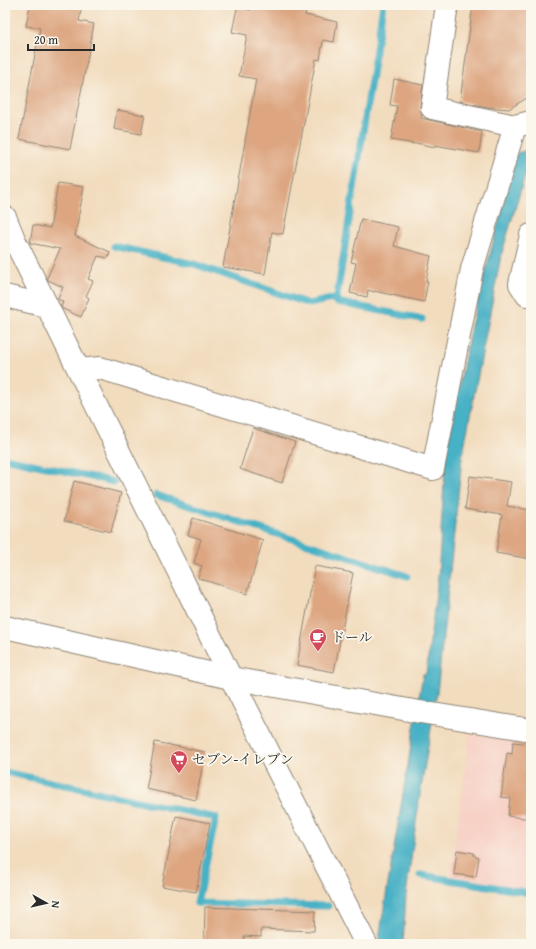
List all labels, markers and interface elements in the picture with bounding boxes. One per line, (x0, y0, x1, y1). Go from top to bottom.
scale bar (28, 26, 94, 52)
text: 20 m (34, 31, 58, 48)
cafe icon: ドール (308, 627, 328, 652)
place label: ドール (331, 627, 373, 647)
supermarket icon: セブン-イレブン (169, 749, 189, 774)
place label: セブン-イレブン (192, 749, 294, 769)
north arrow (26, 883, 66, 923)
text: N (47, 900, 64, 910)

